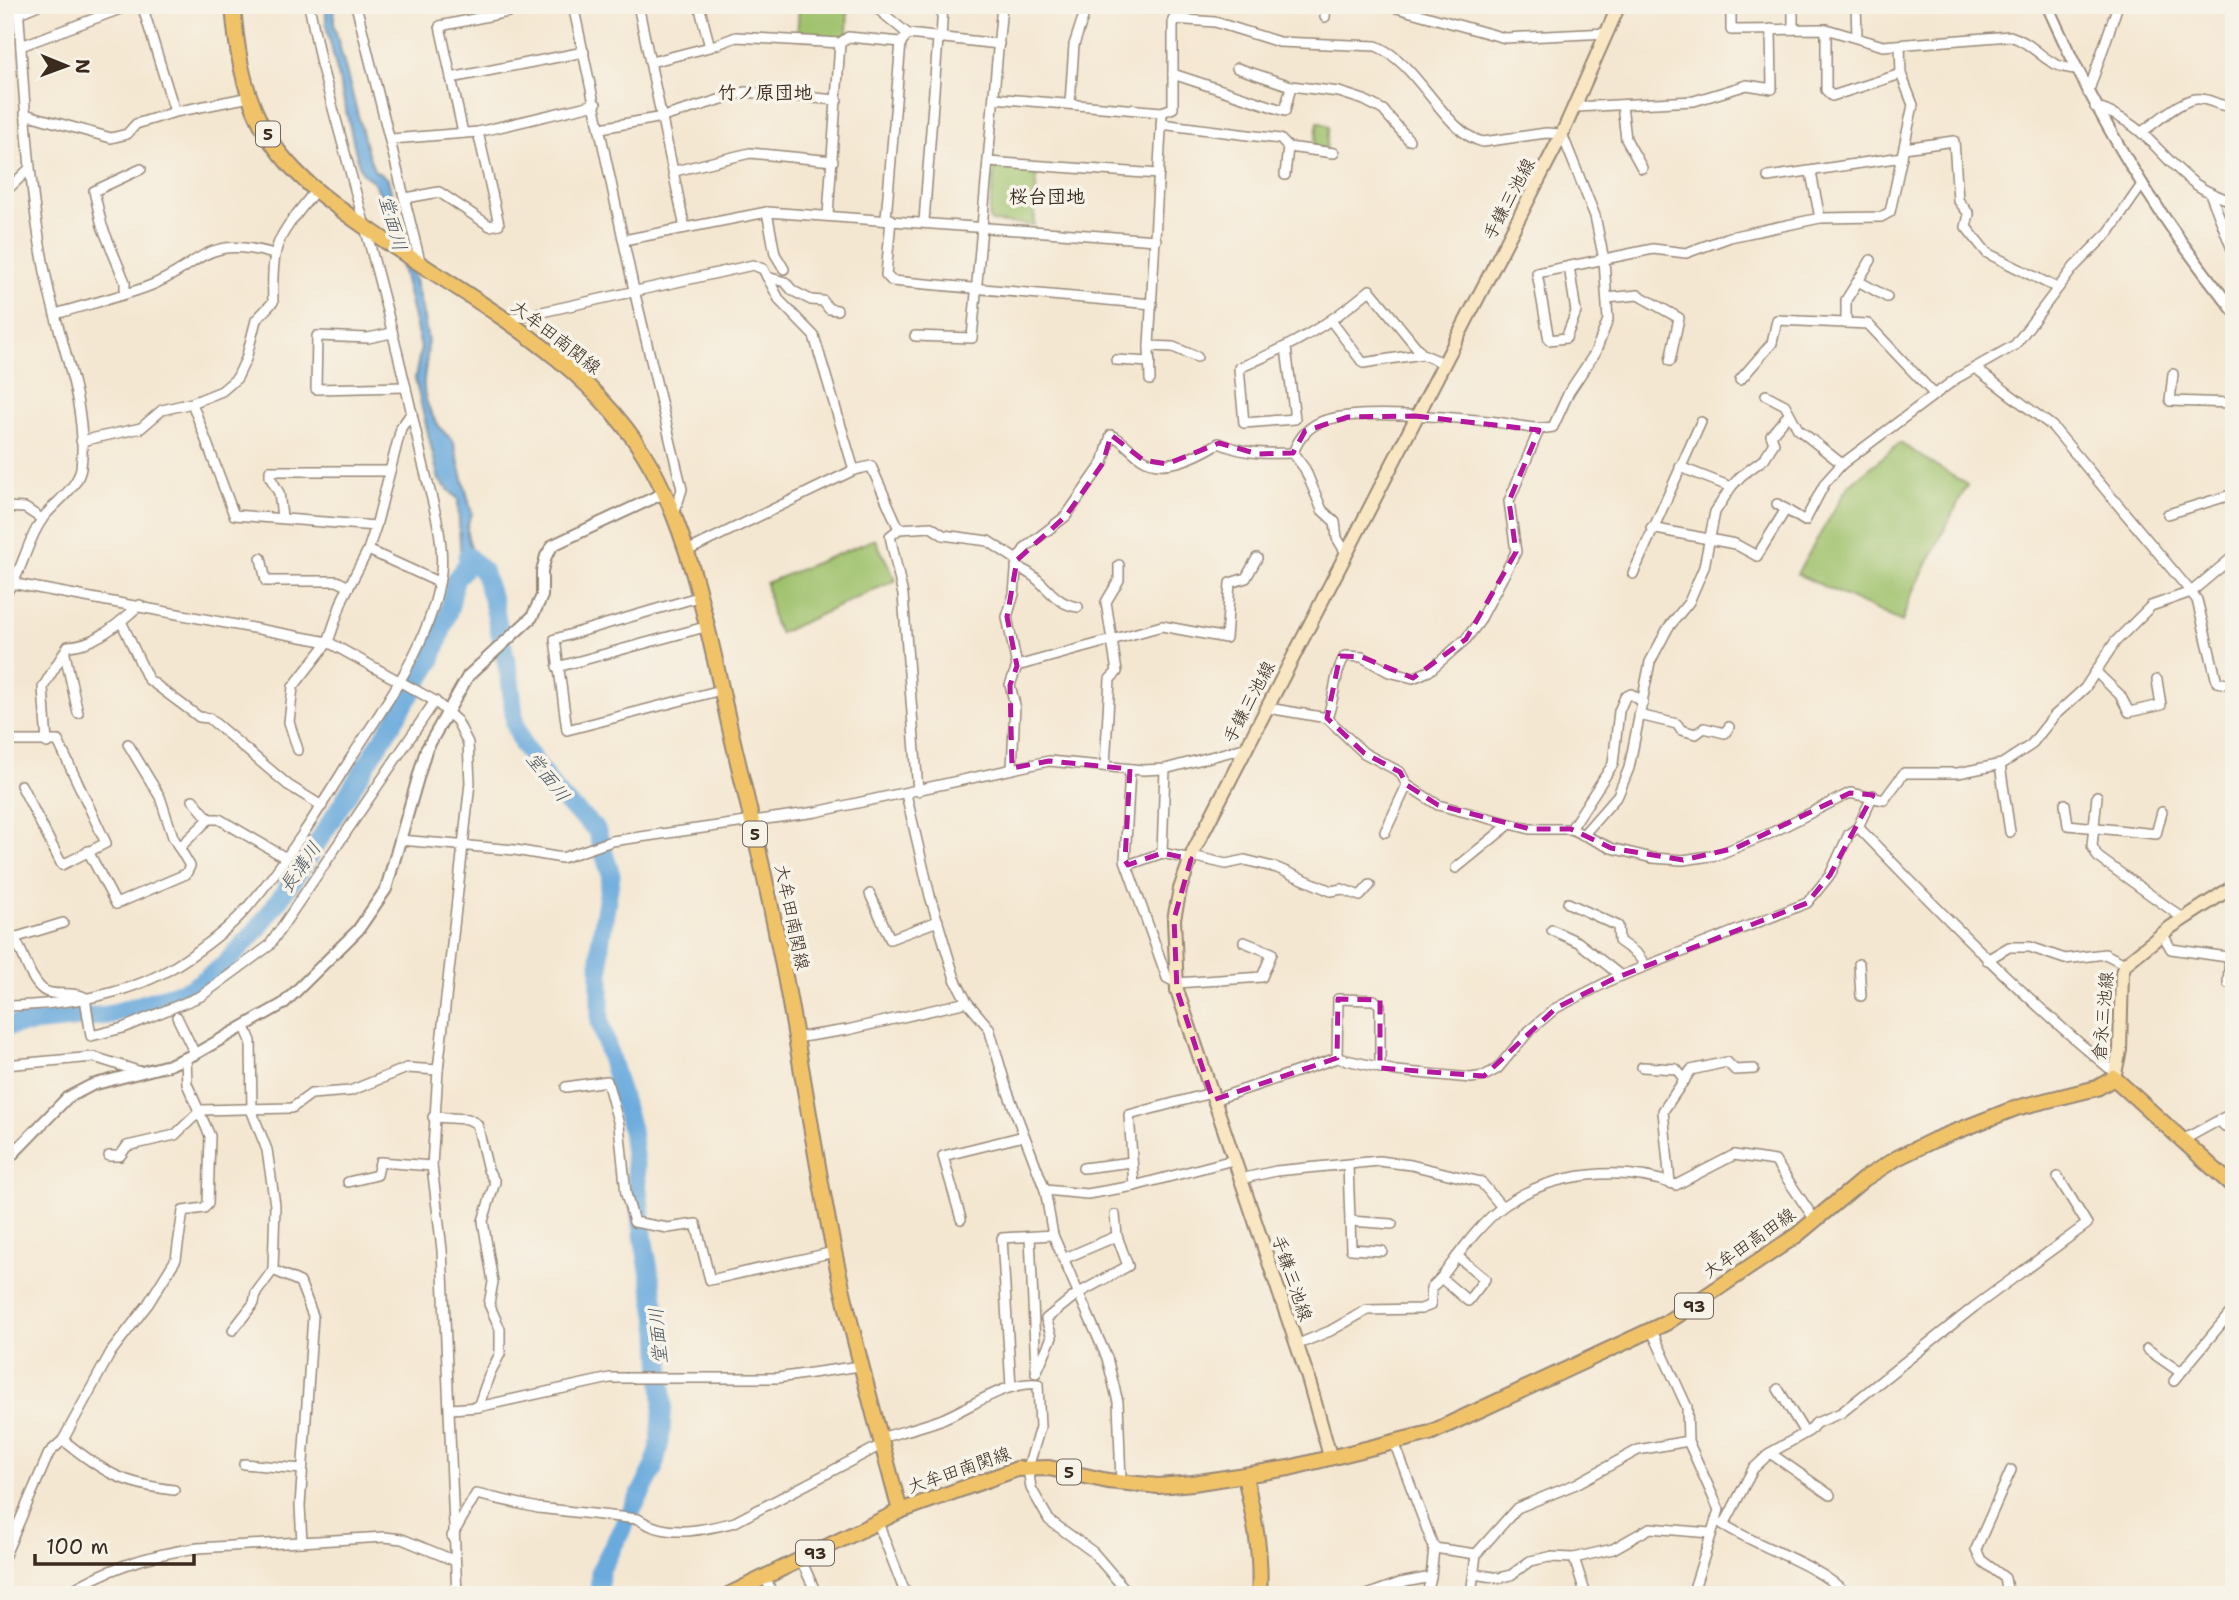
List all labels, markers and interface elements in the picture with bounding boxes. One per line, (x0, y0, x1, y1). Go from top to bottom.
north arrow (32, 32, 102, 102)
text: N (70, 59, 95, 74)
district label: 竹ノ原団地 (717, 80, 813, 105)
road number: 5 (256, 122, 280, 146)
street label: 手鎌三池線 (1477, 154, 1541, 244)
district label: 桜台団地 (1009, 184, 1085, 209)
water label: 堂面川 (373, 192, 413, 254)
street label: 大牟田南関線 (506, 294, 606, 380)
street label: 手鎌三池線 (1217, 657, 1281, 747)
water label: 堂面川 (521, 747, 575, 807)
road number: 5 (743, 821, 767, 846)
water label: 長溝川 (273, 836, 327, 898)
street label: 大牟田南関線 (769, 862, 815, 972)
street label: 倉永三池線 (2087, 970, 2119, 1062)
street label: 大牟田高田線 (1698, 1202, 1800, 1284)
street label: 手鎌三池線 (1266, 1232, 1318, 1324)
road number: 93 (1675, 1294, 1713, 1318)
water label: 堂面川 (643, 1307, 673, 1365)
street label: 大牟田南関線 (904, 1441, 1014, 1499)
road number: 5 (1057, 1460, 1081, 1484)
scale bar (35, 1523, 194, 1567)
text: 100 m (46, 1533, 109, 1561)
road number: 93 (796, 1540, 834, 1566)

